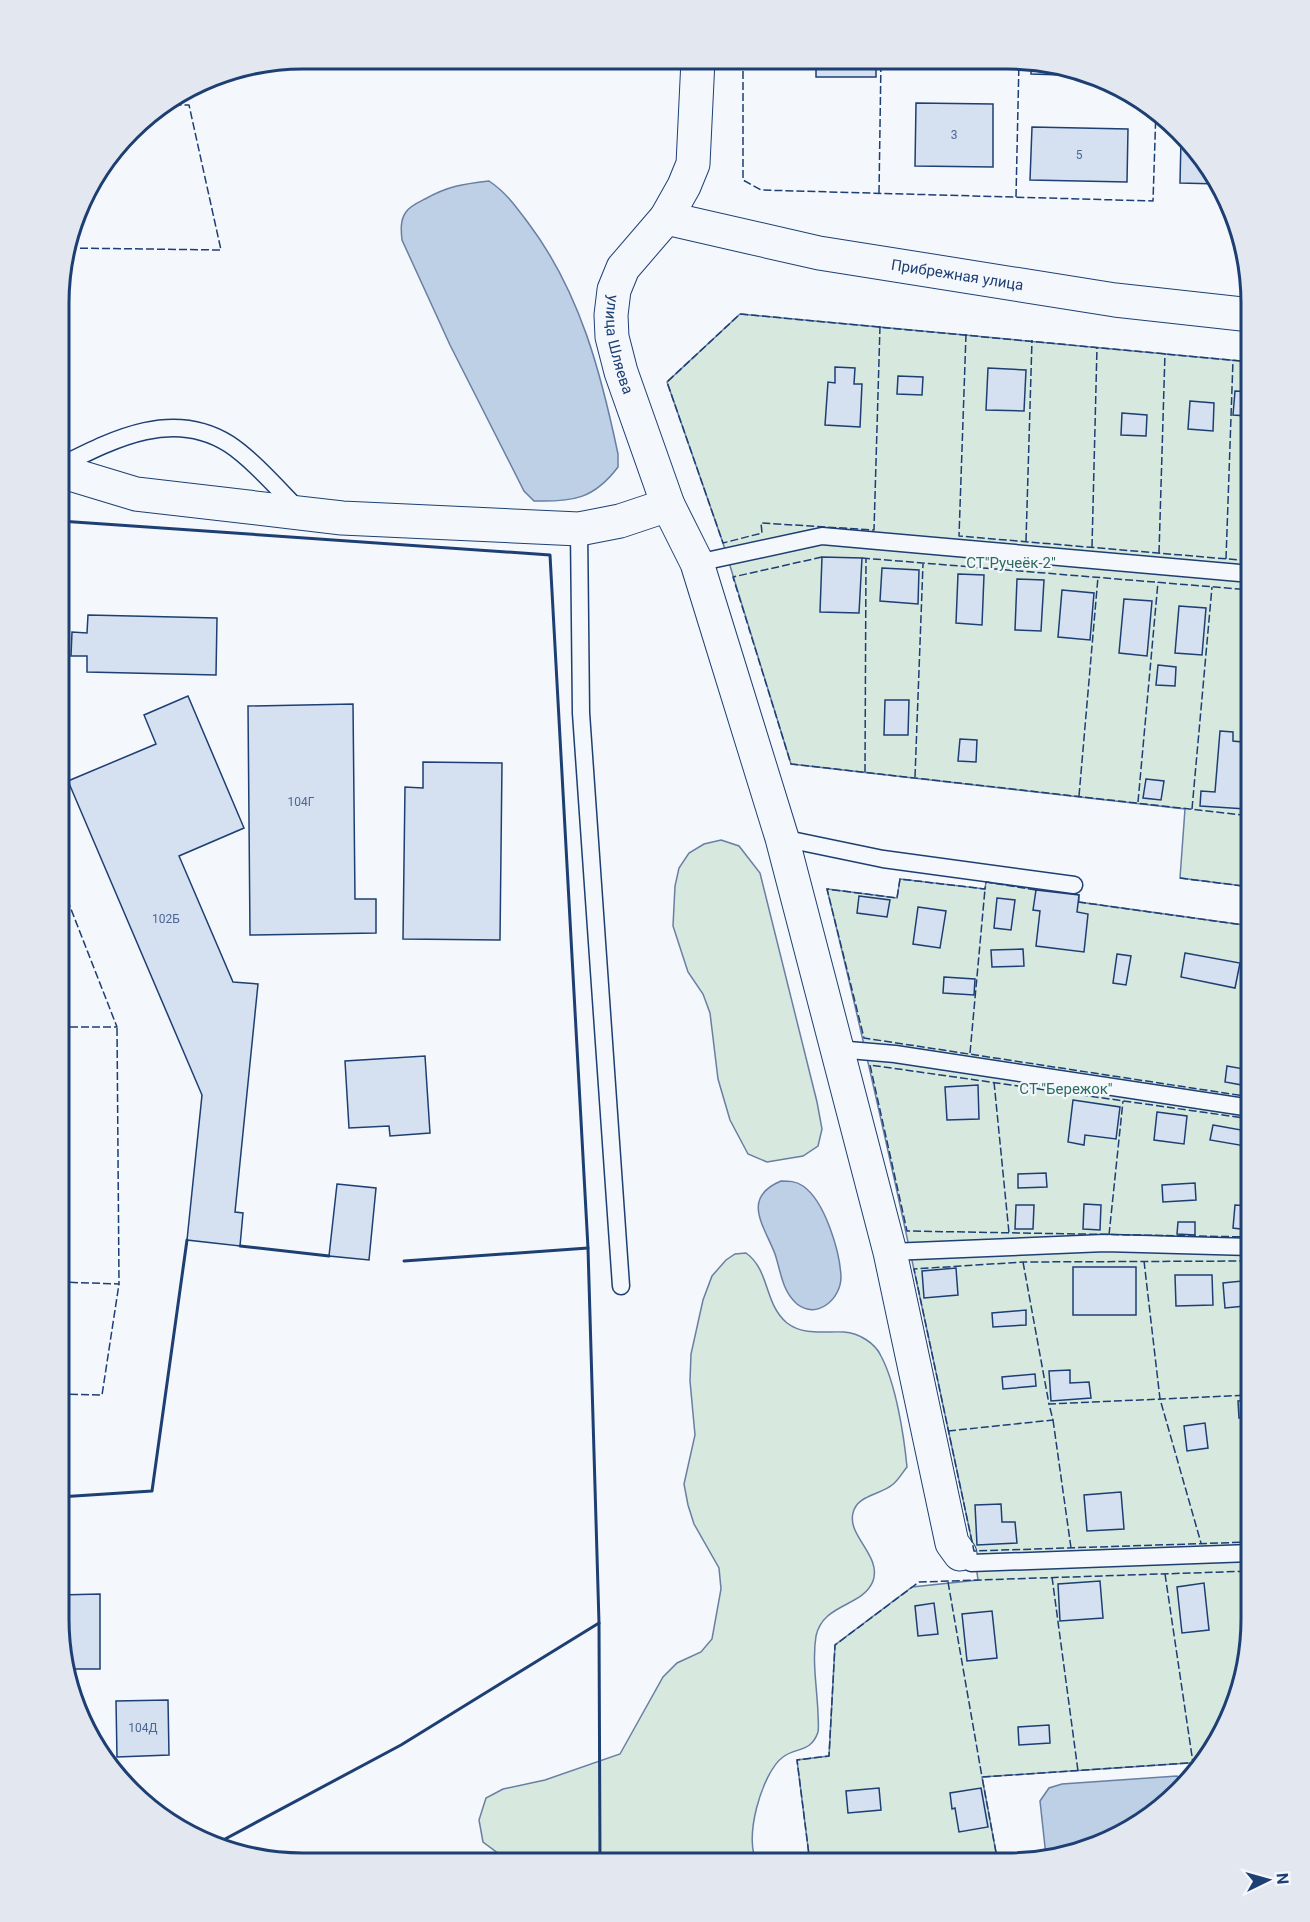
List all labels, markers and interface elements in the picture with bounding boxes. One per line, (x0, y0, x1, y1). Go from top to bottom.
house number: 3 (951, 128, 957, 142)
house number: 5 (1076, 148, 1083, 162)
street label: Прибрежная улица (890, 256, 1025, 294)
street label: улица Шляева (602, 294, 637, 396)
park label: СТ"Ручеёк-2" (966, 554, 1056, 572)
house number: 104Г (288, 795, 315, 809)
house number: 102Б (152, 912, 180, 926)
park label: СТ "Бережок" (1019, 1080, 1113, 1098)
house number: 104Д (128, 1721, 158, 1735)
north arrow (1238, 1850, 1298, 1910)
text: N (1272, 1872, 1292, 1885)

